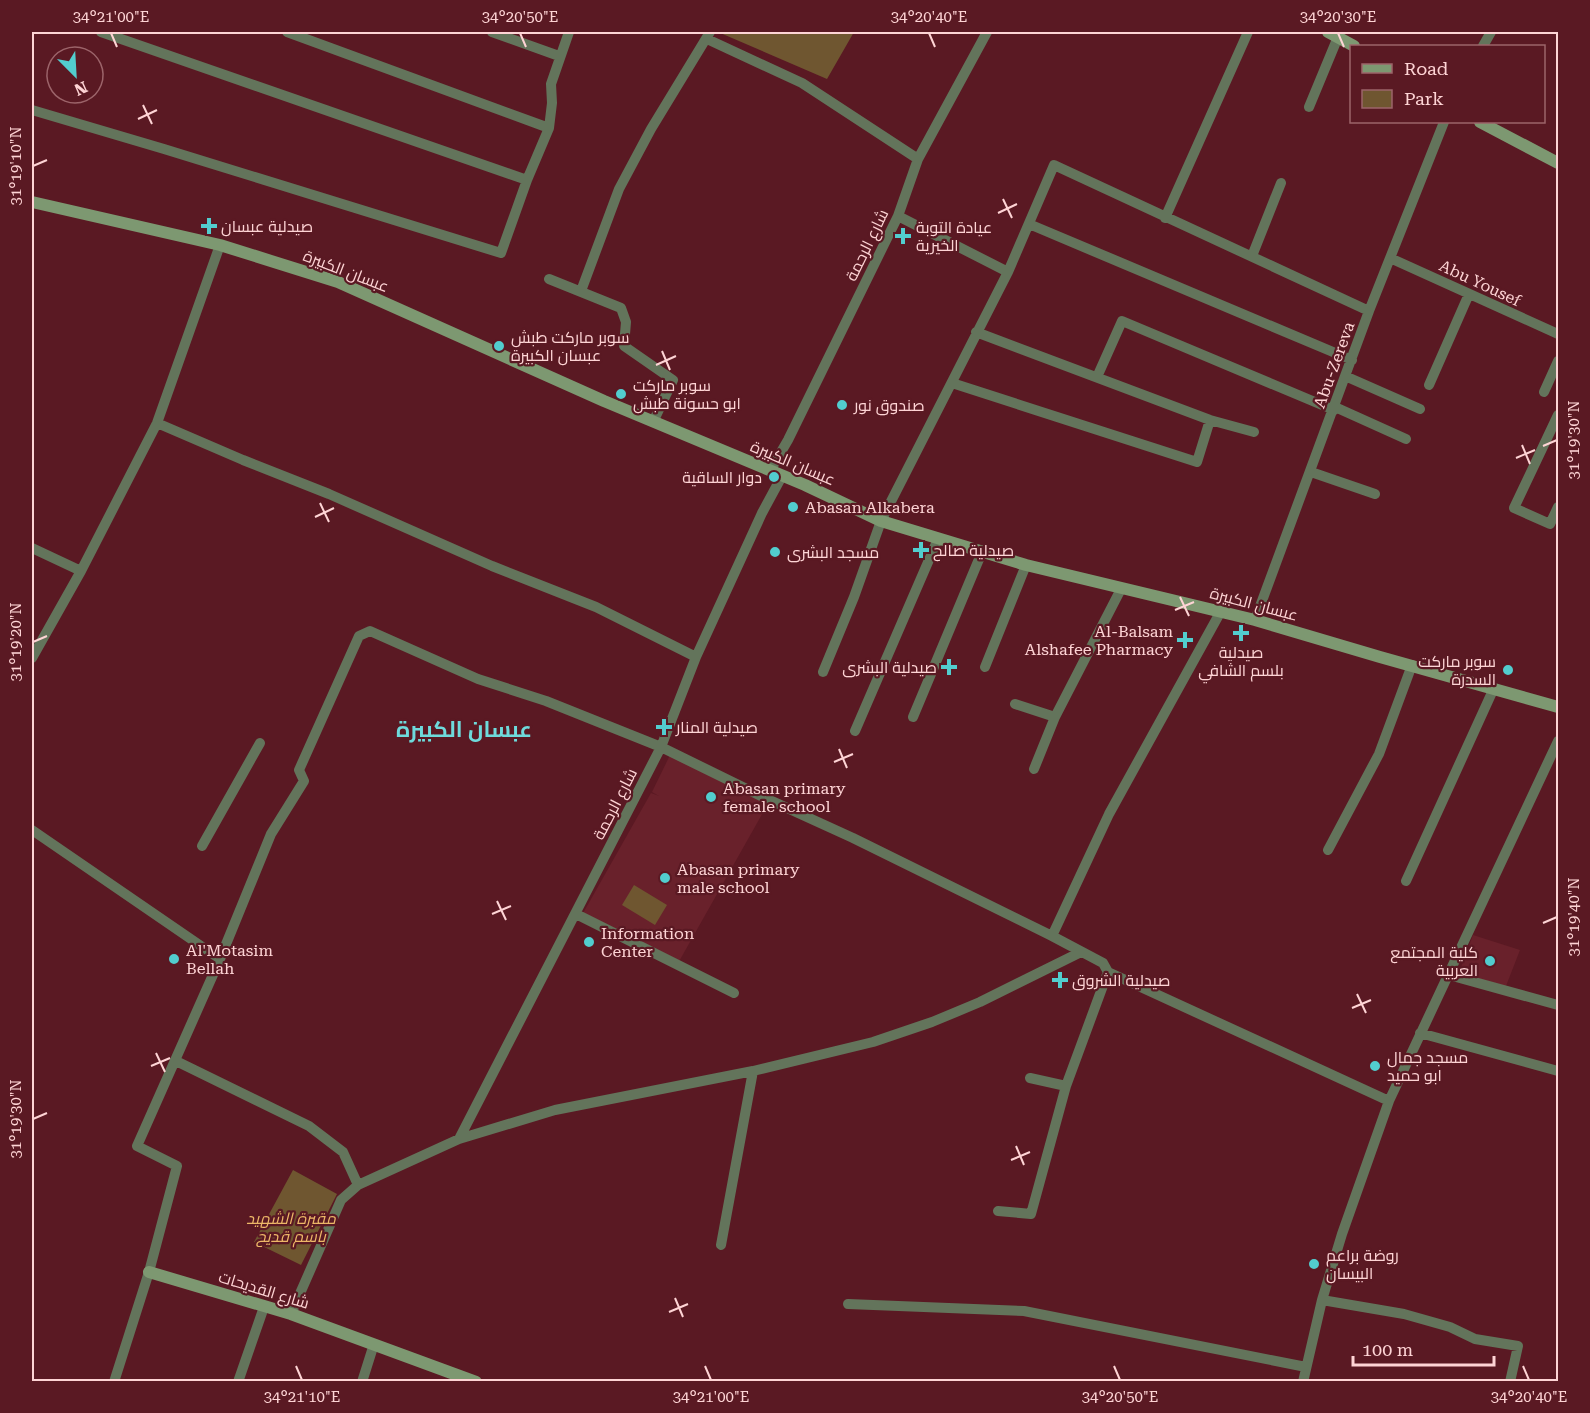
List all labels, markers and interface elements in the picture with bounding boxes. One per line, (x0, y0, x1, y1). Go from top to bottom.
text: 34°21'00"E (73, 8, 149, 26)
text: 34°20'50"E (482, 8, 558, 26)
text: 34°20'40"E (891, 8, 967, 26)
text: 34°20'30"E (1300, 8, 1376, 26)
north arrow (45, 45, 105, 105)
legend (1350, 45, 1545, 123)
text: Road (1404, 58, 1449, 79)
text: N (71, 77, 90, 99)
text: Park (1404, 88, 1444, 109)
text: 31°19'10"N (7, 126, 25, 206)
street label: شارع الرحمة (841, 206, 894, 285)
place label: صيدلية عبسان (221, 217, 313, 237)
place label: عيادة التوبة الخيرية (916, 218, 992, 255)
marker: صيدلية عبسان (202, 219, 216, 233)
marker: عيادة التوبة الخيرية (894, 227, 912, 245)
street label: عبسان الكبيرة (300, 246, 391, 297)
street label: Abu Yousef (1436, 256, 1525, 310)
street label: Abu-Zereva (1310, 319, 1358, 411)
place label: سوبر ماركت طبش عبسان الكبيرة (511, 328, 629, 366)
marker: سوبر ماركت طبش عبسان الكبيرة (492, 339, 506, 353)
place label: سوبر ماركت ابو حسونة طبش (633, 376, 741, 414)
marker: سوبر ماركت ابو حسونة طبش (614, 387, 628, 401)
place label: صندوق نور (853, 396, 925, 416)
marker: صندوق نور (835, 398, 849, 412)
text: 31°19'30"N (1565, 400, 1583, 480)
street label: عبسان الكبيرة (747, 437, 838, 490)
place label: دوار الساقية (682, 468, 762, 487)
marker: دوار الساقية (767, 470, 781, 484)
place label: Abasan Alkabera (805, 498, 935, 517)
marker: Abasan Alkabera (786, 500, 800, 514)
place label: صيدلية صالح (933, 541, 1014, 562)
place label: مسجد البشرى (787, 543, 879, 563)
marker: صيدلية صالح (914, 543, 928, 557)
marker: مسجد البشرى (768, 545, 782, 559)
street label: عبسان الكبيرة (1208, 583, 1300, 626)
text: 31°19'20"N (7, 602, 25, 682)
place label: Al-Balsam Alshafee Pharmacy (1025, 622, 1174, 659)
marker: صيدلية بلسم الشافي (1234, 626, 1248, 640)
marker: Al-Balsam Alshafee Pharmacy (1178, 633, 1192, 647)
place label: صيدلية بلسم الشافي (1198, 643, 1284, 684)
place label: سوبر ماركت السدرة (1418, 652, 1496, 689)
place label: صيدلية البشرى (842, 658, 937, 678)
marker: صيدلية البشرى (942, 660, 956, 674)
marker: سوبر ماركت السدرة (1501, 663, 1515, 677)
district label: عبسان الكبيرة (396, 717, 532, 743)
place label: صيدلية المنار (675, 718, 758, 737)
marker: صيدلية المنار (657, 720, 671, 734)
street label: شارع الرحمة (589, 765, 643, 844)
place label: Abasan primary female school (723, 779, 846, 816)
marker: Abasan primary female school (704, 790, 718, 804)
place label: Abasan primary male school (677, 860, 800, 897)
marker: Abasan primary male school (658, 871, 672, 885)
text: 31°19'40"N (1565, 877, 1583, 957)
place label: Information Center (601, 924, 694, 961)
marker: Information Center (582, 935, 596, 949)
place label: Al'Motasim Bellah (186, 941, 273, 978)
place label: كلية المجتمع العربية (1390, 943, 1478, 980)
marker: Al'Motasim Bellah (167, 952, 181, 966)
marker: كلية المجتمع العربية (1483, 954, 1497, 968)
place label: صيدلية الشروق (1072, 971, 1170, 991)
marker: صيدلية الشروق (1053, 973, 1067, 987)
place label: مسجد جمال ابو حميد (1387, 1048, 1468, 1085)
marker: مسجد جمال ابو حميد (1368, 1059, 1382, 1073)
text: 31°19'30"N (7, 1079, 25, 1159)
park label: مقبرة الشهيد باسم قديح (246, 1209, 337, 1248)
place label: روضة براعم البيسان (1326, 1246, 1399, 1284)
marker: روضة براعم البيسان (1307, 1257, 1321, 1271)
street label: شارع القديحات (216, 1267, 312, 1315)
scale bar (1353, 1329, 1494, 1367)
text: 100 m (1362, 1339, 1413, 1360)
text: 34°21'10"E (264, 1388, 340, 1406)
text: 34°21'00"E (673, 1388, 749, 1406)
text: 34°20'50"E (1082, 1388, 1158, 1406)
text: 34°20'40"E (1491, 1388, 1567, 1406)

